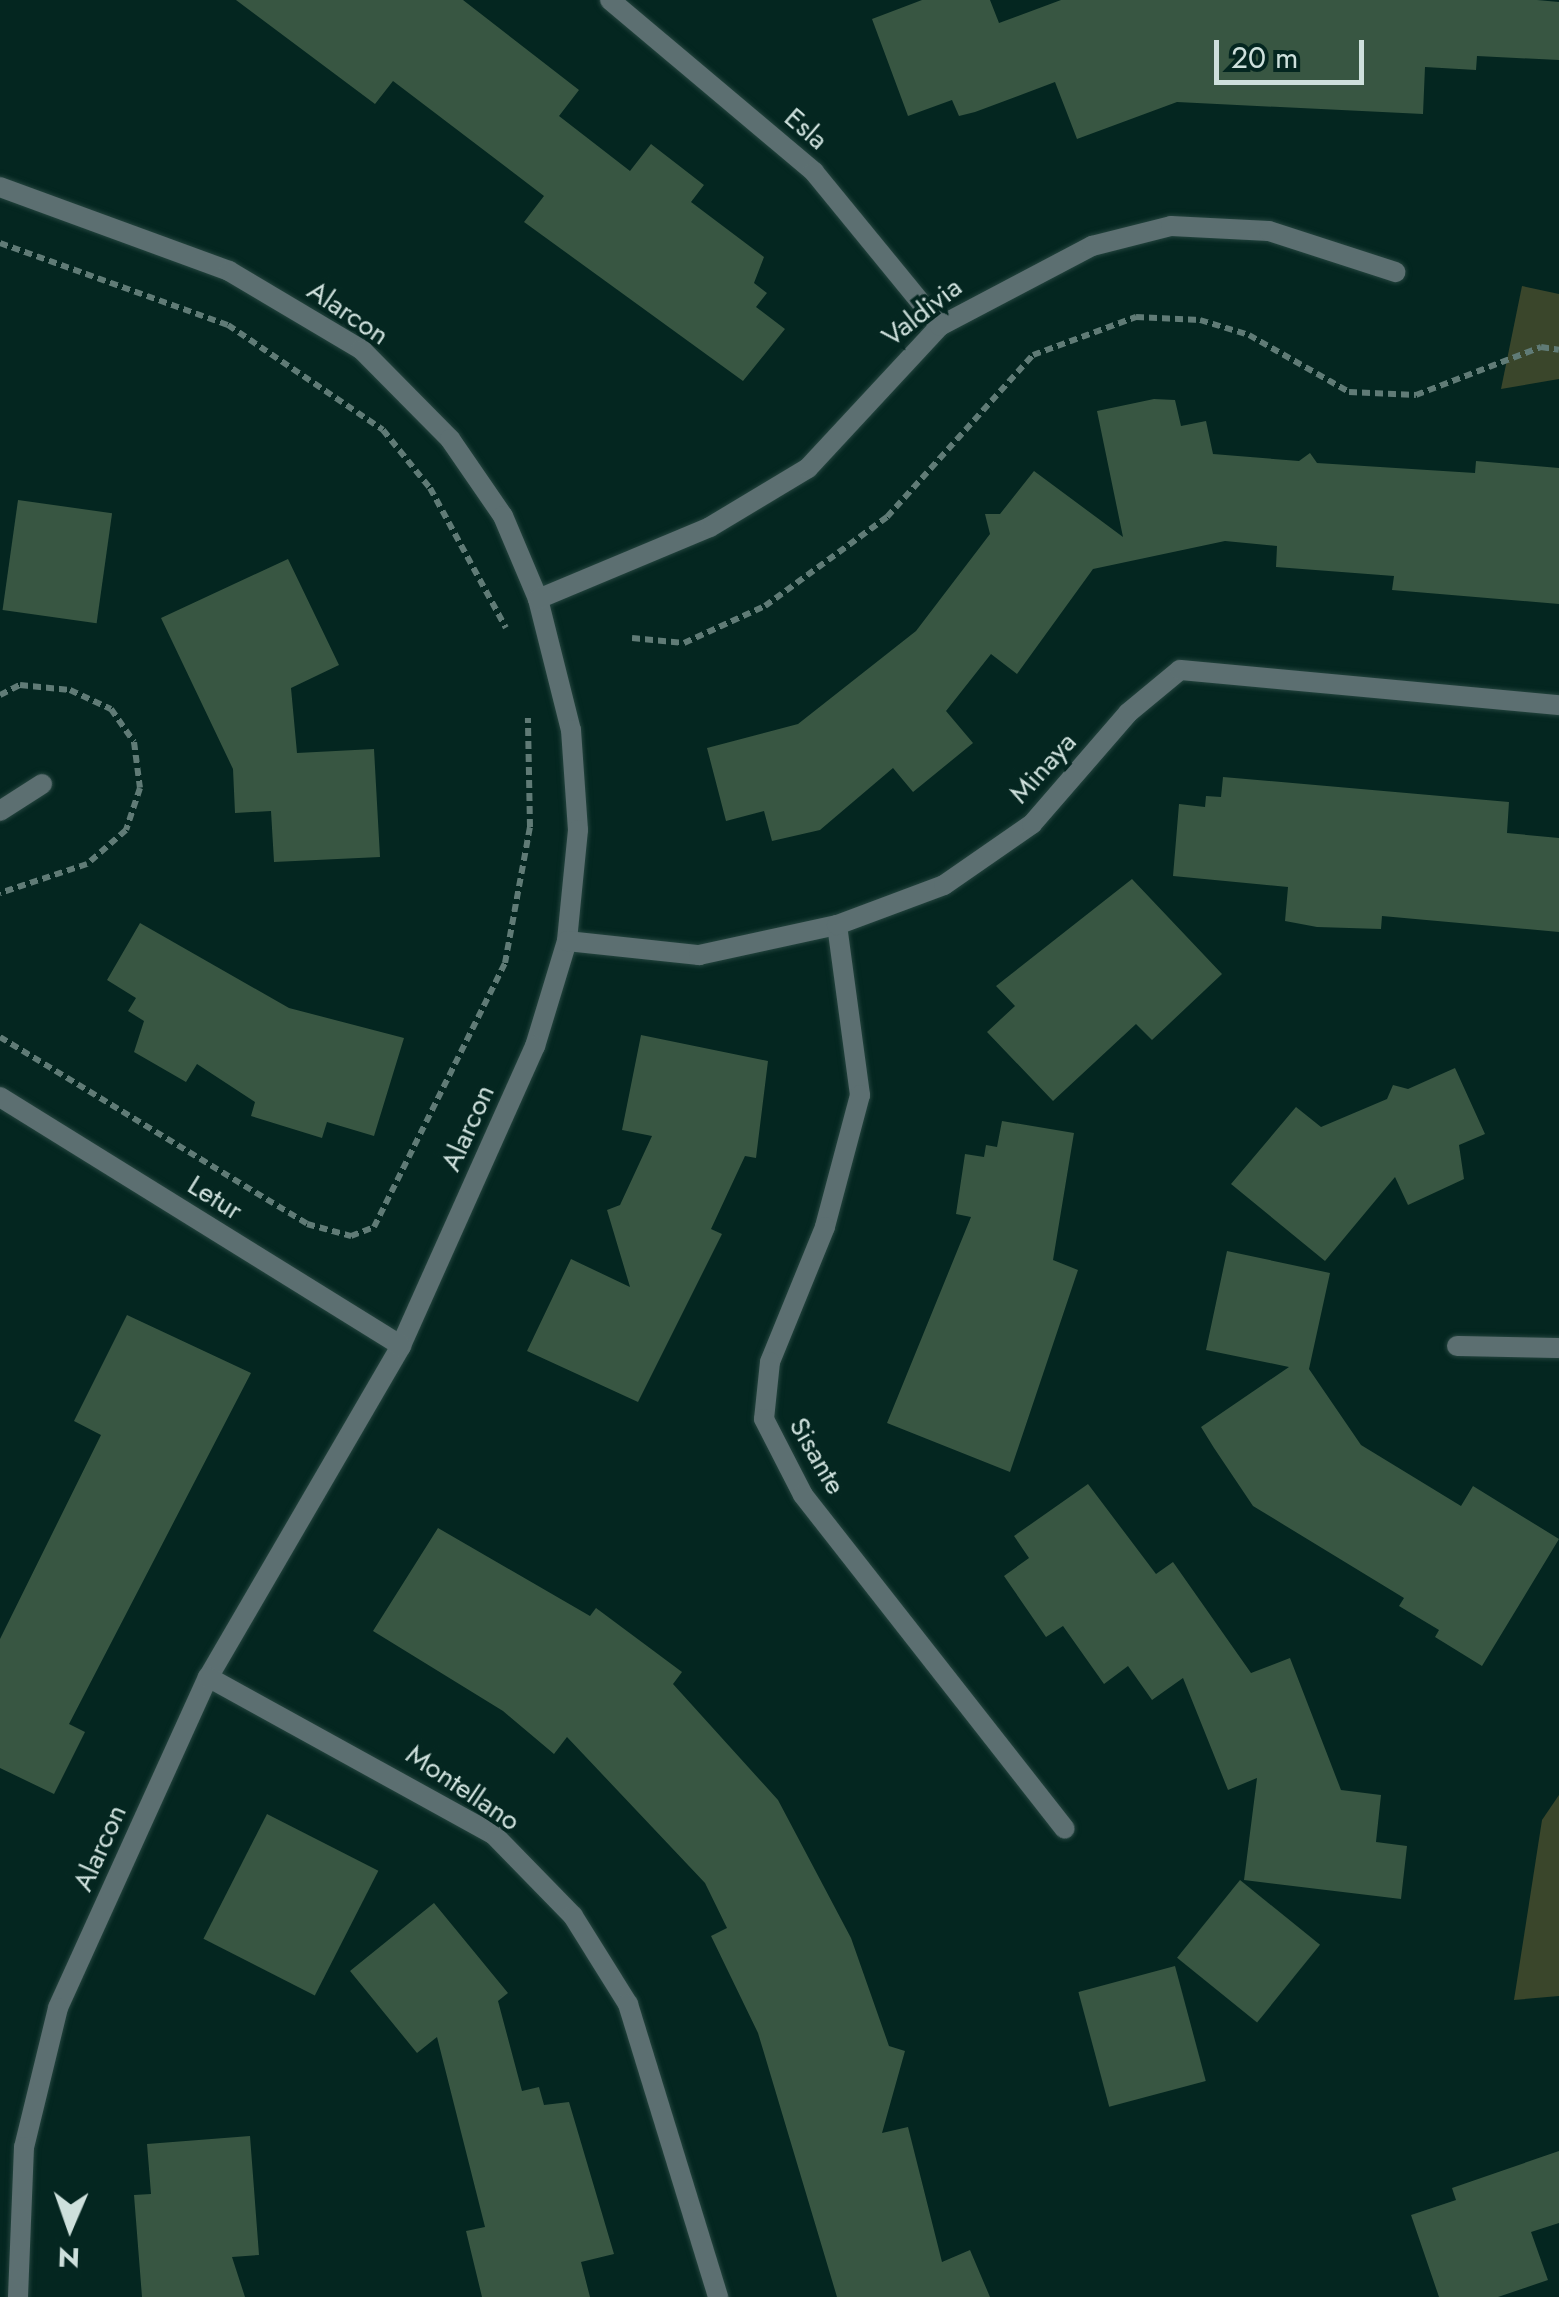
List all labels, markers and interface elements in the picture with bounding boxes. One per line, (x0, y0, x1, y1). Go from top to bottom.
scale bar (1219, 20, 1369, 82)
text: 20 m (1231, 36, 1298, 79)
street label: Esla (777, 101, 835, 157)
street label: Valdivia (875, 270, 969, 354)
street label: Alarcon (301, 274, 395, 352)
street label: Minaya (1002, 726, 1084, 810)
street label: Alarcon (434, 1080, 502, 1176)
street label: Letur (181, 1168, 249, 1228)
street label: Sisante (782, 1412, 852, 1500)
street label: Montellano (400, 1738, 526, 1838)
street label: Alarcon (66, 1800, 134, 1896)
north arrow (20, 2177, 120, 2277)
text: N (57, 2237, 81, 2278)

